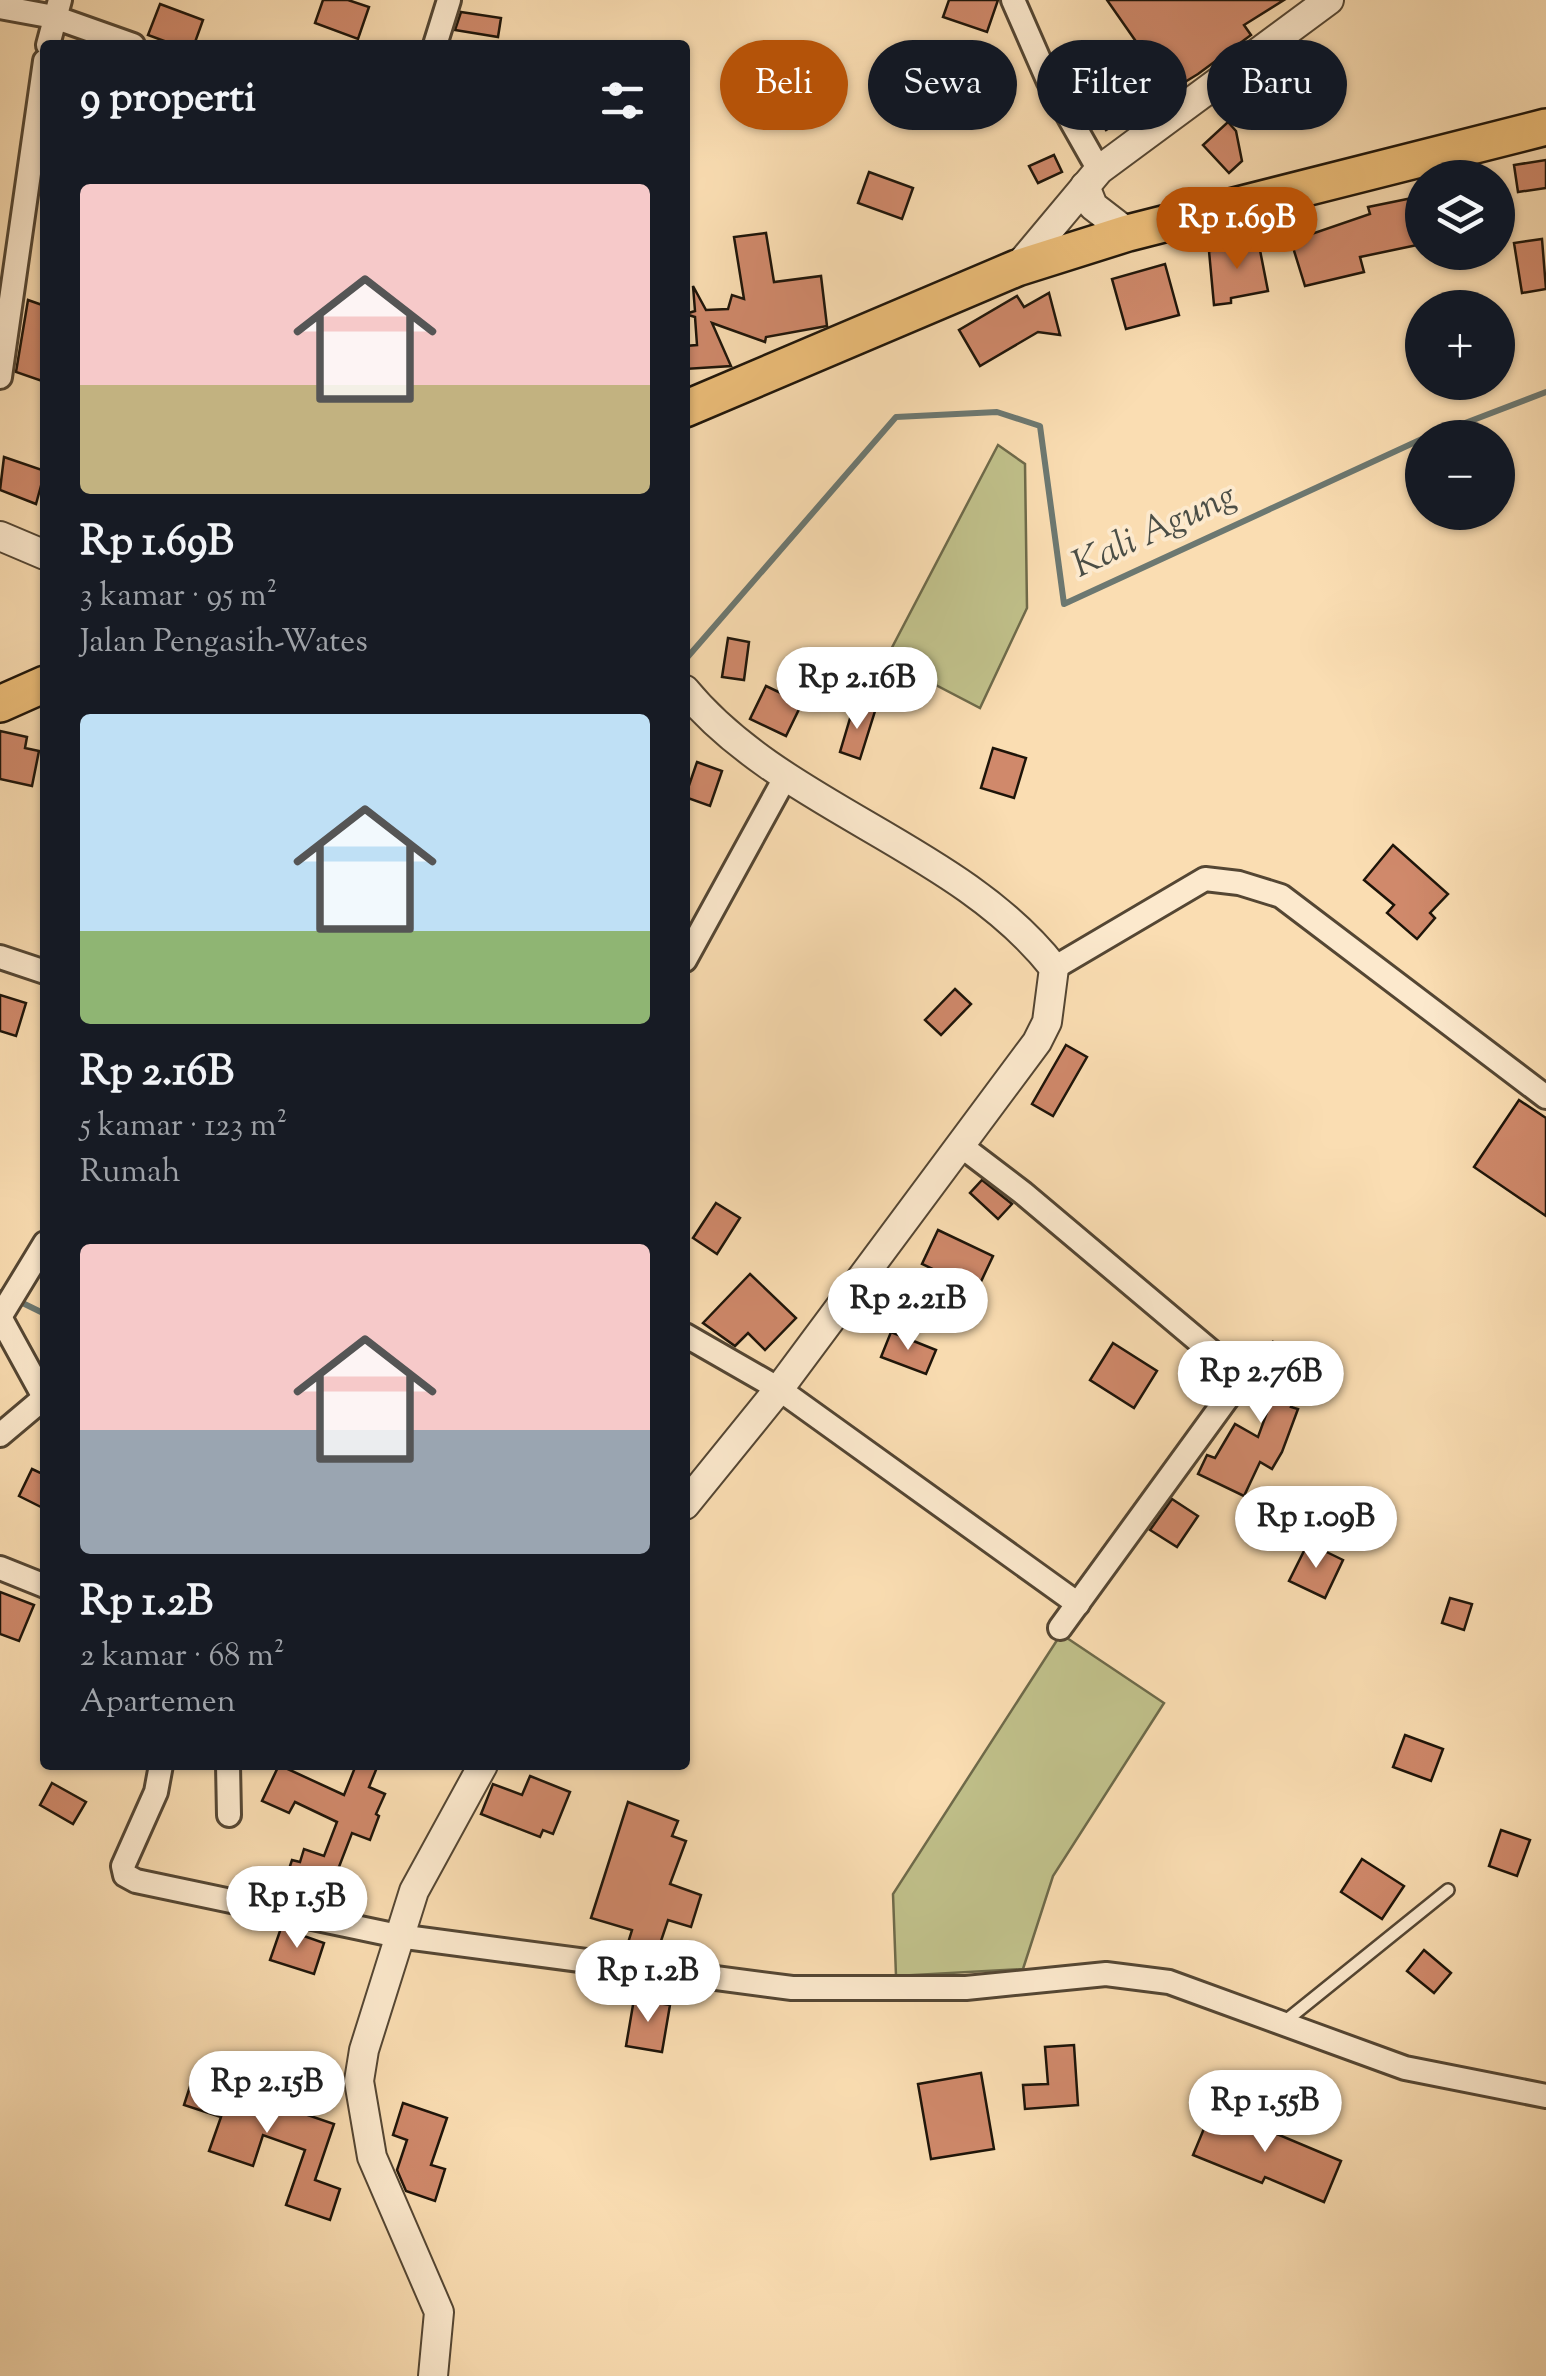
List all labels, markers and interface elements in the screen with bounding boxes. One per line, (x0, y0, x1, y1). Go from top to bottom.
chip: Beli (720, 40, 848, 130)
chip: Sewa (868, 40, 1017, 130)
chip: Filter (1037, 40, 1187, 130)
chip: Baru (1207, 40, 1347, 130)
text: 9 properti (80, 70, 256, 130)
icon: filters (595, 73, 650, 128)
map controls (1405, 160, 1515, 530)
button: layers (1405, 160, 1515, 270)
pin: Rp 1.69B (1134, 187, 1340, 272)
text: Rp 1.69B (1178, 196, 1296, 242)
icon: home (275, 249, 455, 429)
button: + (1405, 290, 1515, 400)
button: − (1405, 420, 1515, 530)
water label: Kali Agung (1064, 470, 1246, 594)
text: Rp 1.69B (80, 514, 234, 574)
text: 3 kamar · 95 m² (80, 574, 277, 620)
text: Jalan Pengasih-Wates (80, 620, 368, 666)
pin: Rp 2.16B (754, 647, 960, 732)
text: Rp 2.16B (798, 656, 916, 702)
icon: home (275, 779, 455, 959)
text: Rp 2.16B (80, 1044, 234, 1104)
text: 5 kamar · 123 m² (80, 1104, 287, 1150)
text: Rumah (80, 1150, 180, 1196)
pin: Rp 2.21B (805, 1268, 1011, 1353)
text: Rp 2.21B (850, 1277, 966, 1323)
icon: home (275, 1309, 455, 1489)
pin: Rp 2.76B (1158, 1341, 1364, 1426)
text: Rp 2.76B (1200, 1350, 1322, 1396)
pin: Rp 1.09B (1213, 1486, 1419, 1571)
text: Rp 1.09B (1257, 1495, 1375, 1541)
text: Rp 1.2B (80, 1574, 213, 1634)
text: 2 kamar · 68 m² (80, 1634, 284, 1680)
text: Apartemen (80, 1680, 236, 1726)
pin: Rp 1.5B (205, 1866, 389, 1951)
text: Rp 1.5B (248, 1875, 346, 1921)
pin: Rp 1.2B (556, 1940, 740, 2025)
text: Rp 1.2B (597, 1949, 699, 1995)
pin: Rp 2.15B (164, 2051, 370, 2136)
text: Rp 2.15B (211, 2060, 323, 2106)
pin: Rp 1.55B (1162, 2070, 1368, 2155)
text: Rp 1.55B (1211, 2079, 1319, 2125)

